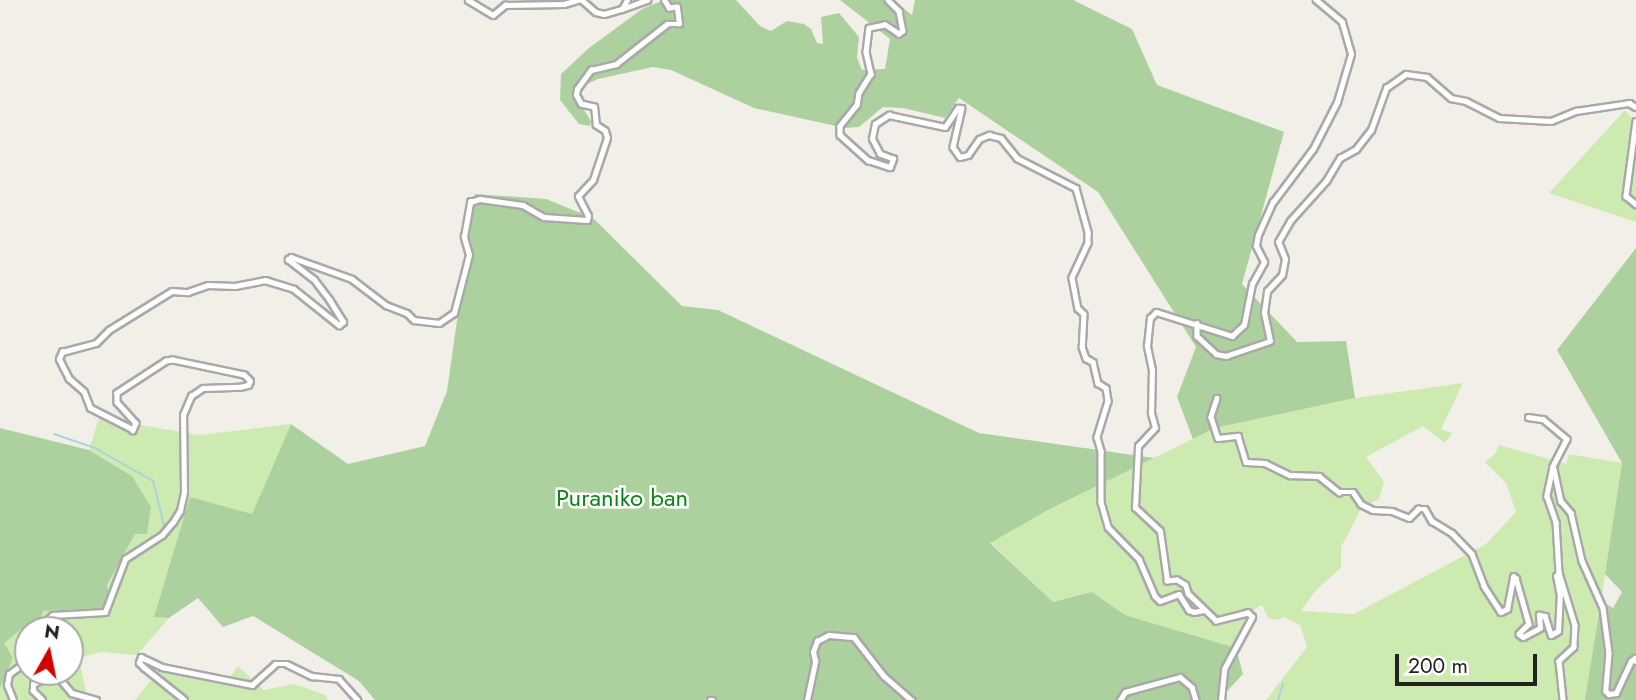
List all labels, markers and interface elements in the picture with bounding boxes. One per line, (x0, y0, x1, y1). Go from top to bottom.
park label: Puraniko ban (556, 484, 688, 512)
north arrow (14, 616, 84, 686)
text: N (42, 617, 62, 646)
scale bar (1398, 640, 1540, 684)
text: 200 m (1408, 651, 1468, 681)

